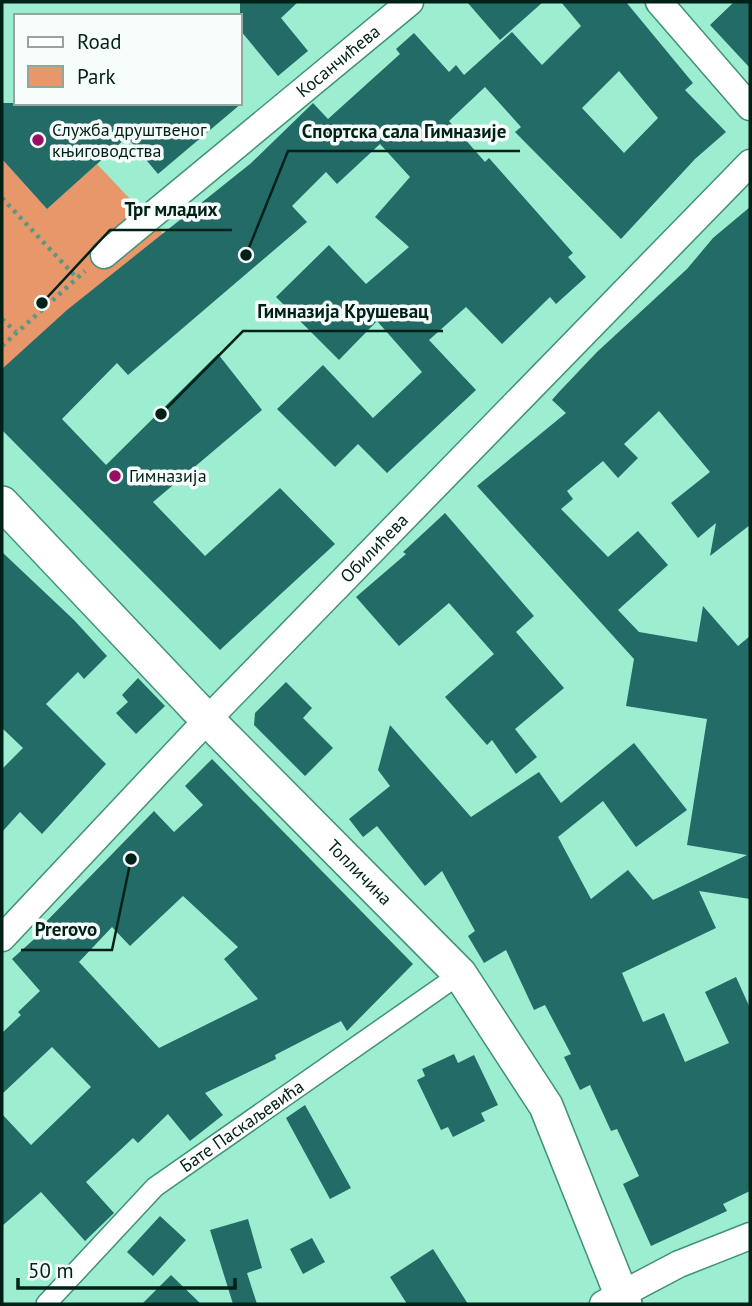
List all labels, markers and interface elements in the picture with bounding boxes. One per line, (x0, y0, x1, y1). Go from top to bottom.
legend (14, 14, 242, 105)
street label: Косанчићева (291, 20, 385, 102)
text: Road (77, 28, 121, 55)
text: Park (77, 63, 116, 90)
callout: Спортска сала Гимназије (288, 111, 520, 151)
place label: Служба друштвеног књиговодства (52, 118, 207, 162)
text: Спортска сала Гимназије (302, 119, 506, 143)
marker: Служба друштвеног књиговодства (30, 132, 46, 148)
callout: Трг младих (110, 190, 232, 230)
text: Трг младих (124, 197, 218, 221)
callout: Гимназија Крушевац (243, 291, 443, 331)
text: Гимназија Крушевац (257, 299, 429, 323)
place label: Гимназија (129, 464, 207, 487)
marker: Гимназија (107, 468, 123, 484)
street label: Обилићева (335, 509, 413, 587)
street label: Топличина (322, 835, 397, 910)
callout: Prerovo (21, 910, 112, 950)
text: Prerovo (35, 917, 97, 941)
street label: Бате Паскаљевића (175, 1075, 308, 1177)
scale bar (18, 1246, 234, 1290)
text: 50 m (28, 1257, 74, 1284)

